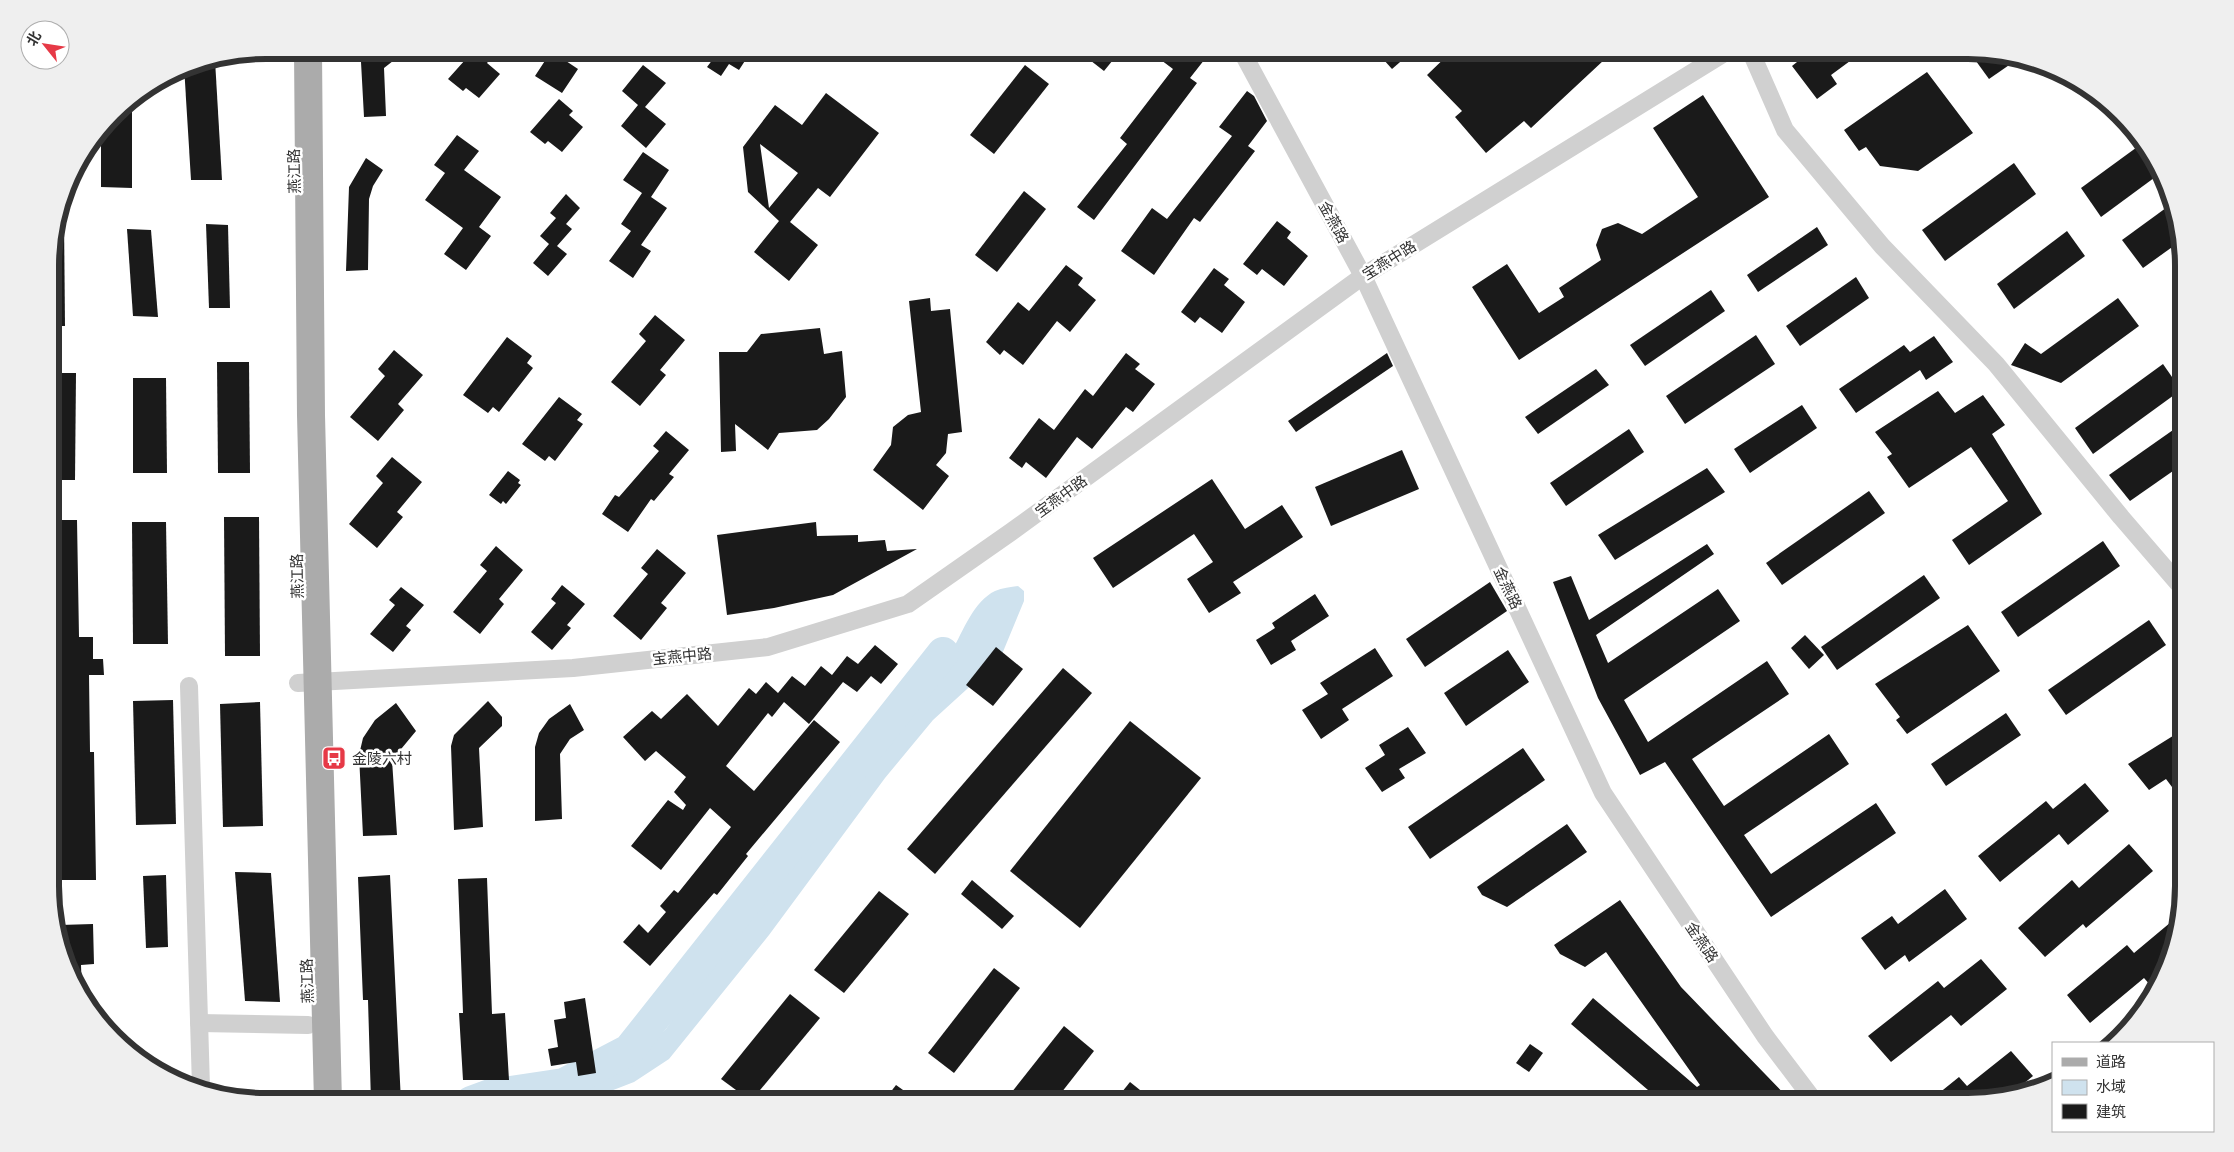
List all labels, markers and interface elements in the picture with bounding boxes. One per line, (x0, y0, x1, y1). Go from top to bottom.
north arrow (20, 20, 70, 70)
text: 北 (22, 28, 45, 49)
street label: 燕江路 (284, 148, 304, 194)
street label: 金燕路 (1315, 198, 1353, 246)
street label: 宝燕中路 (1359, 236, 1419, 284)
street label: 宝燕中路 (1031, 471, 1091, 521)
street label: 燕江路 (287, 553, 307, 599)
street label: 金燕路 (1490, 564, 1526, 612)
street label: 宝燕中路 (651, 643, 713, 669)
bus stop icon: 金陵六村 (321, 745, 347, 771)
place label: 金陵六村 (352, 749, 412, 768)
street label: 金燕路 (1682, 918, 1722, 966)
street label: 燕江路 (297, 958, 317, 1004)
legend (2052, 1042, 2214, 1132)
text: 道路 (2096, 1052, 2126, 1071)
text: 水域 (2096, 1077, 2126, 1096)
text: 建筑 (2096, 1102, 2126, 1121)

